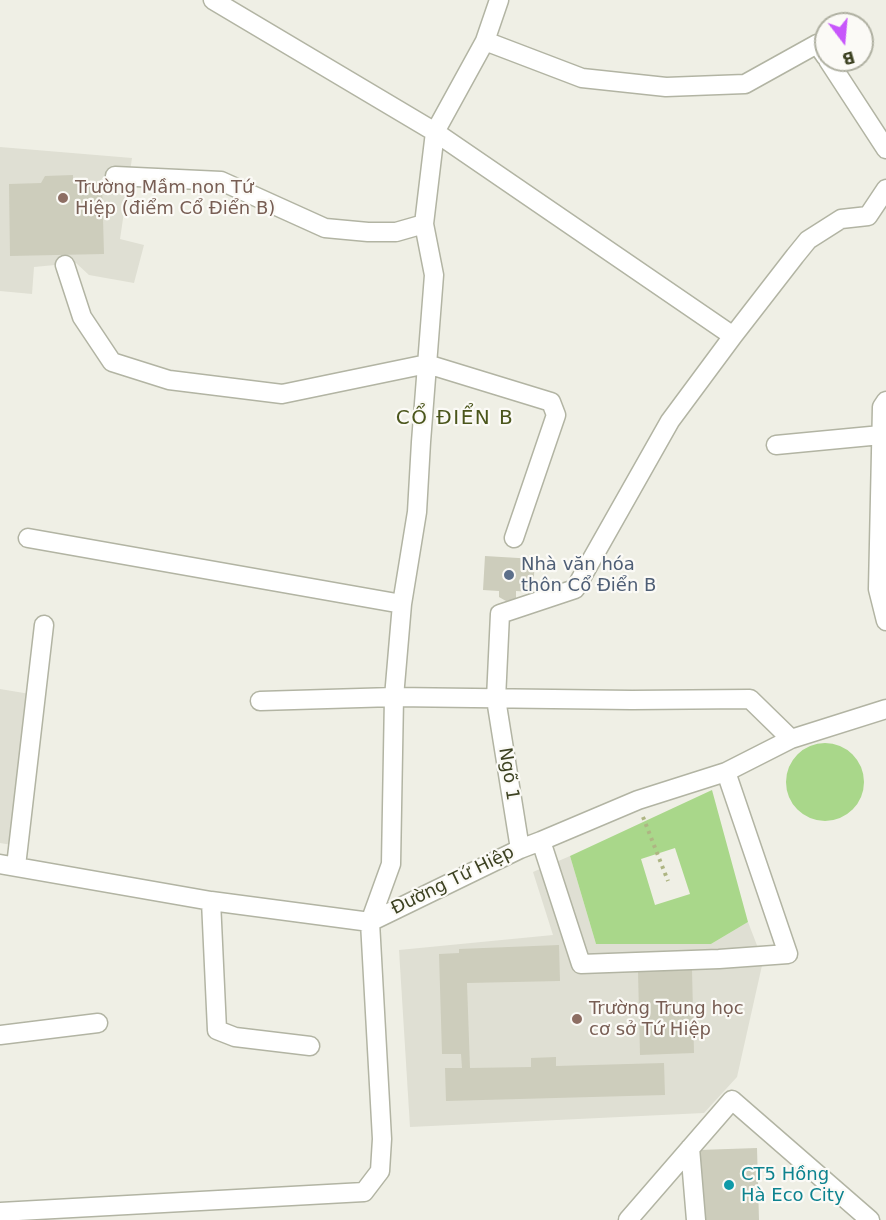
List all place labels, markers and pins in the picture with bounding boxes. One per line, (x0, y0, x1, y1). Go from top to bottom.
place label: Trường Mầm non Tứ Hiệp (điểm Cổ Điển B) (75, 177, 275, 219)
marker: Trường Mầm non Tứ Hiệp (điểm Cổ Điển B) (56, 191, 70, 205)
place label: Nhà văn hóa thôn Cổ Điển B (521, 554, 656, 596)
marker: Nhà văn hóa thôn Cổ Điển B (502, 568, 516, 582)
place label: Trường Trung học cơ sở Tứ Hiệp (589, 998, 744, 1040)
marker: Trường Trung học cơ sở Tứ Hiệp (570, 1012, 584, 1026)
place label: CT5 Hồng Hà Eco City (741, 1164, 845, 1206)
marker: CT5 Hồng Hà Eco City (722, 1178, 736, 1192)

